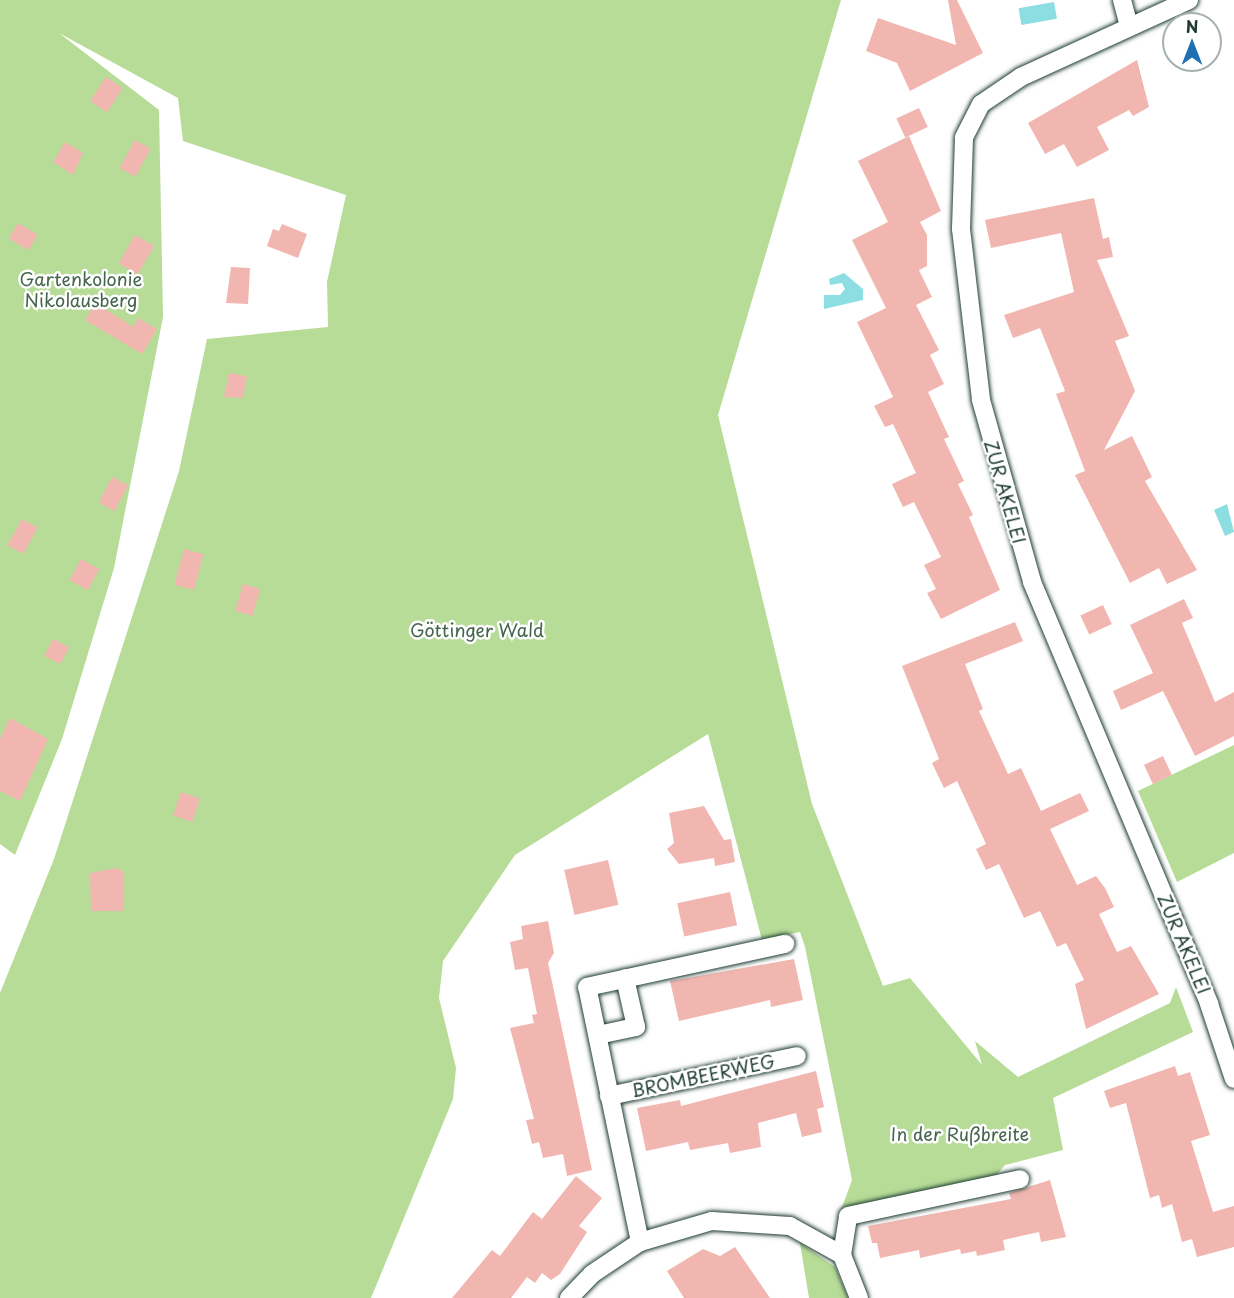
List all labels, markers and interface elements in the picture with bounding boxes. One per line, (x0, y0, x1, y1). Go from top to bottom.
north arrow (1162, 12, 1222, 72)
text: N (1186, 14, 1198, 38)
park label: Gartenkolonie Nikolausberg (20, 269, 142, 312)
street label: ZUR AKELEI (980, 437, 1030, 547)
park label: Göttinger Wald (410, 619, 544, 641)
street label: ZUR AKELEI (1153, 890, 1215, 998)
street label: BROMBEERWEG (629, 1050, 777, 1102)
park label: In der Rußbreite (891, 1123, 1029, 1145)

